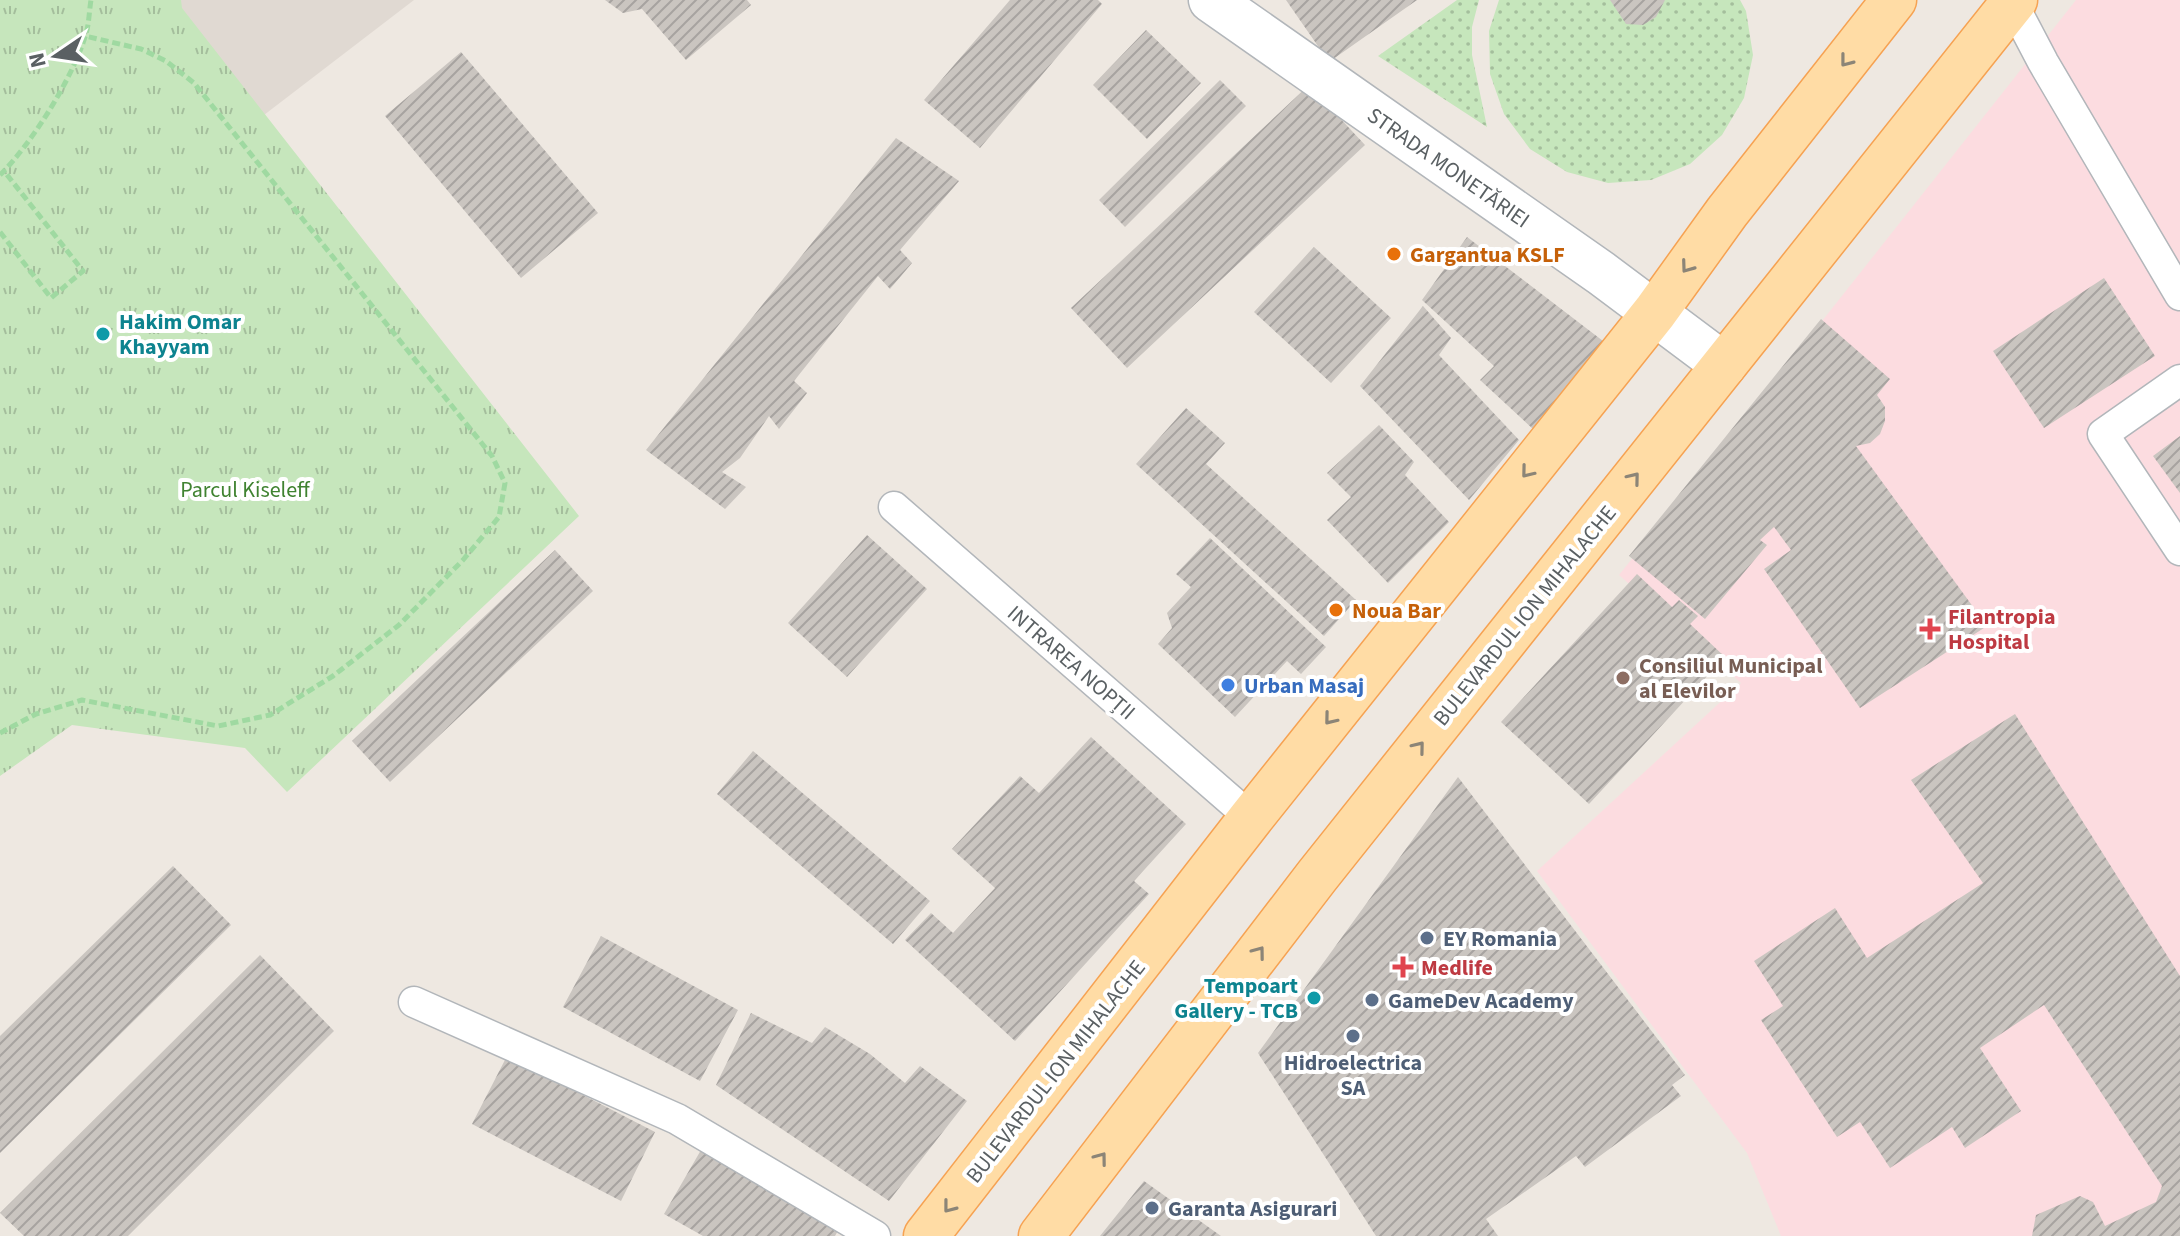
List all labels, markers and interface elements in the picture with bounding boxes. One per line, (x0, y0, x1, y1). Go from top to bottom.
north arrow (16, 16, 96, 96)
text: N (20, 50, 55, 71)
one-way arrow (1841, 52, 1856, 66)
street label: STRADA MONETĂRIEI (1361, 100, 1536, 236)
place label: Gargantua KSLF (1410, 239, 1565, 271)
marker: Gargantua KSLF (1385, 245, 1403, 263)
one-way arrow (1682, 258, 1697, 273)
place label: Hakim Omar Khayyam (119, 306, 241, 363)
marker: Hakim Omar Khayyam (94, 325, 112, 343)
one-way arrow (1522, 463, 1537, 477)
one-way arrow (1624, 472, 1638, 487)
park label: Parcul Kiseleff (180, 474, 311, 506)
street label: BULEVARDUL ION MIHALACHE (1426, 498, 1624, 733)
place label: Noua Bar (1352, 595, 1441, 627)
street label: INTRAREA NOPȚII (1000, 598, 1143, 728)
marker: Noua Bar (1327, 601, 1345, 619)
place label: Filantropia Hospital (1948, 601, 2056, 658)
marker: Filantropia Hospital (1919, 618, 1941, 640)
place label: Consiliul Municipal al Elevilor (1639, 650, 1823, 707)
marker: Consiliul Municipal al Elevilor (1614, 669, 1632, 687)
place label: Urban Masaj (1244, 670, 1364, 702)
marker: Urban Masaj (1219, 676, 1237, 694)
one-way arrow (1325, 710, 1340, 724)
one-way arrow (1410, 741, 1424, 756)
place label: EY Romania (1443, 923, 1557, 955)
marker: EY Romania (1418, 929, 1436, 947)
one-way arrow (1249, 946, 1263, 961)
place label: Medlife (1421, 952, 1493, 984)
street label: BULEVARDUL ION MIHALACHE (958, 953, 1153, 1190)
marker: Medlife (1392, 956, 1414, 978)
place label: Tempoart Gallery - TCB (1174, 970, 1299, 1027)
place label: GameDev Academy (1388, 985, 1574, 1017)
marker: Tempoart Gallery - TCB (1305, 989, 1323, 1007)
marker: GameDev Academy (1363, 991, 1381, 1009)
marker: Hidroelectrica SA (1344, 1027, 1362, 1045)
place label: Hidroelectrica SA (1284, 1047, 1422, 1104)
one-way arrow (1091, 1152, 1105, 1167)
place label: Garanta Asigurari (1168, 1193, 1337, 1225)
one-way arrow (945, 1198, 959, 1213)
marker: Garanta Asigurari (1143, 1199, 1161, 1217)

